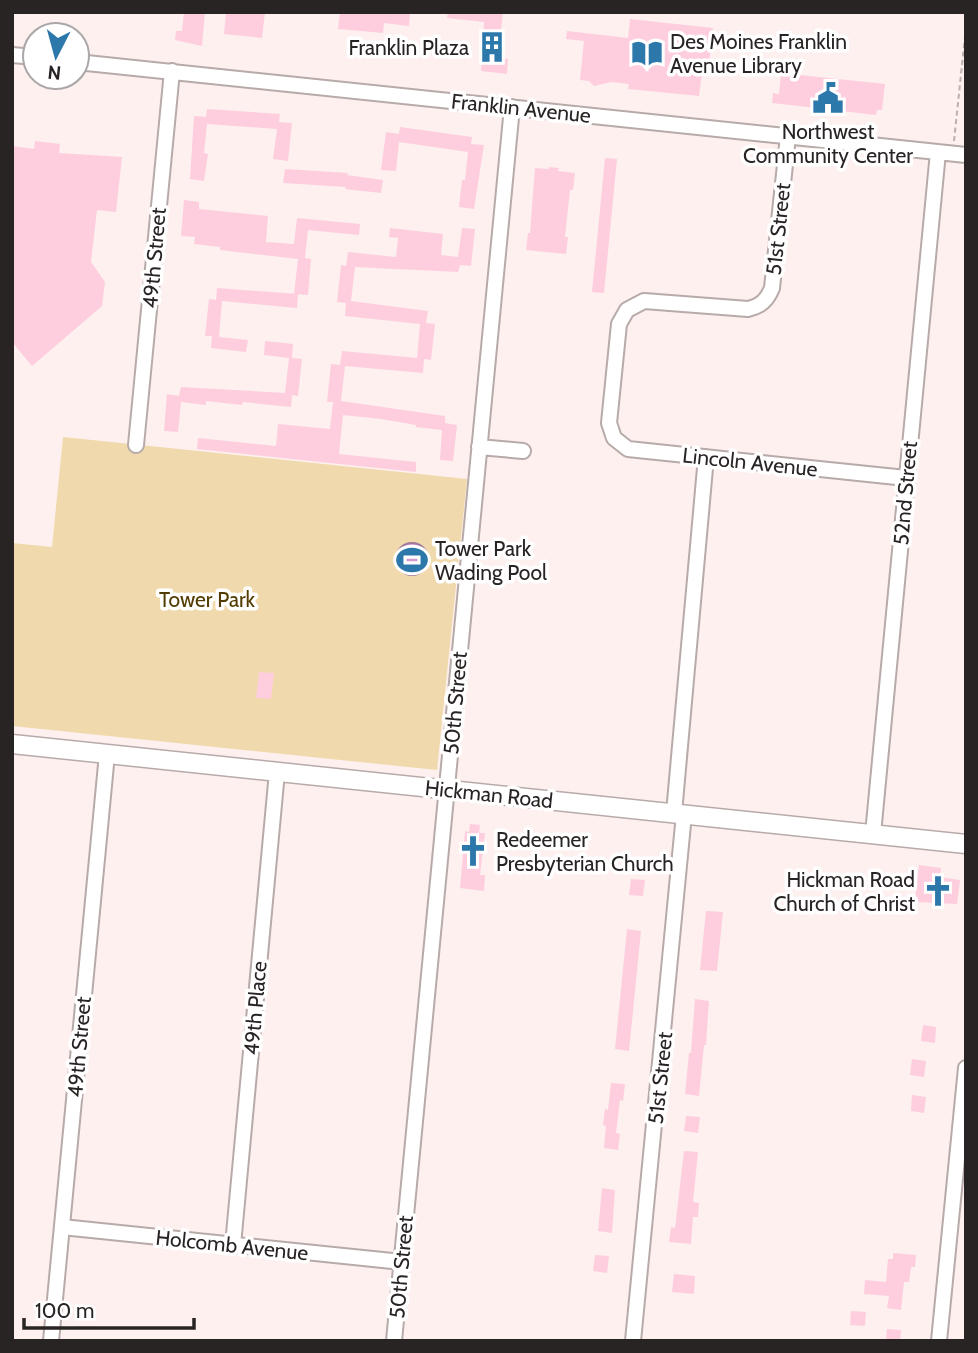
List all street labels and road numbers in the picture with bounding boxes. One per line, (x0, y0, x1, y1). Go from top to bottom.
street label: Franklin Avenue (450, 88, 592, 128)
street label: 51st Street (761, 182, 795, 276)
street label: 49th Street (137, 206, 171, 310)
street label: 52nd Street (888, 440, 922, 546)
street label: Lincoln Avenue (681, 442, 819, 482)
street label: 50th Street (438, 651, 472, 755)
street label: Hickman Road (424, 775, 554, 813)
street label: 49th Place (238, 960, 272, 1056)
street label: 49th Street (62, 995, 96, 1099)
street label: 51st Street (643, 1031, 677, 1125)
street label: 50th Street (384, 1215, 418, 1319)
street label: Holcomb Avenue (154, 1225, 310, 1265)

